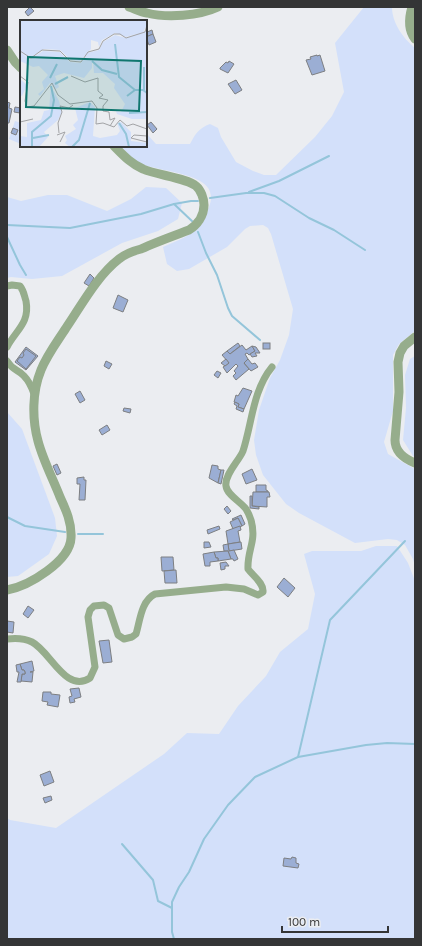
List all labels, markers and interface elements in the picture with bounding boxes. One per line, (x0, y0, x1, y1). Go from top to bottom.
inset map (20, 20, 147, 147)
scale bar (282, 908, 388, 934)
text: 100 m (288, 915, 320, 929)

